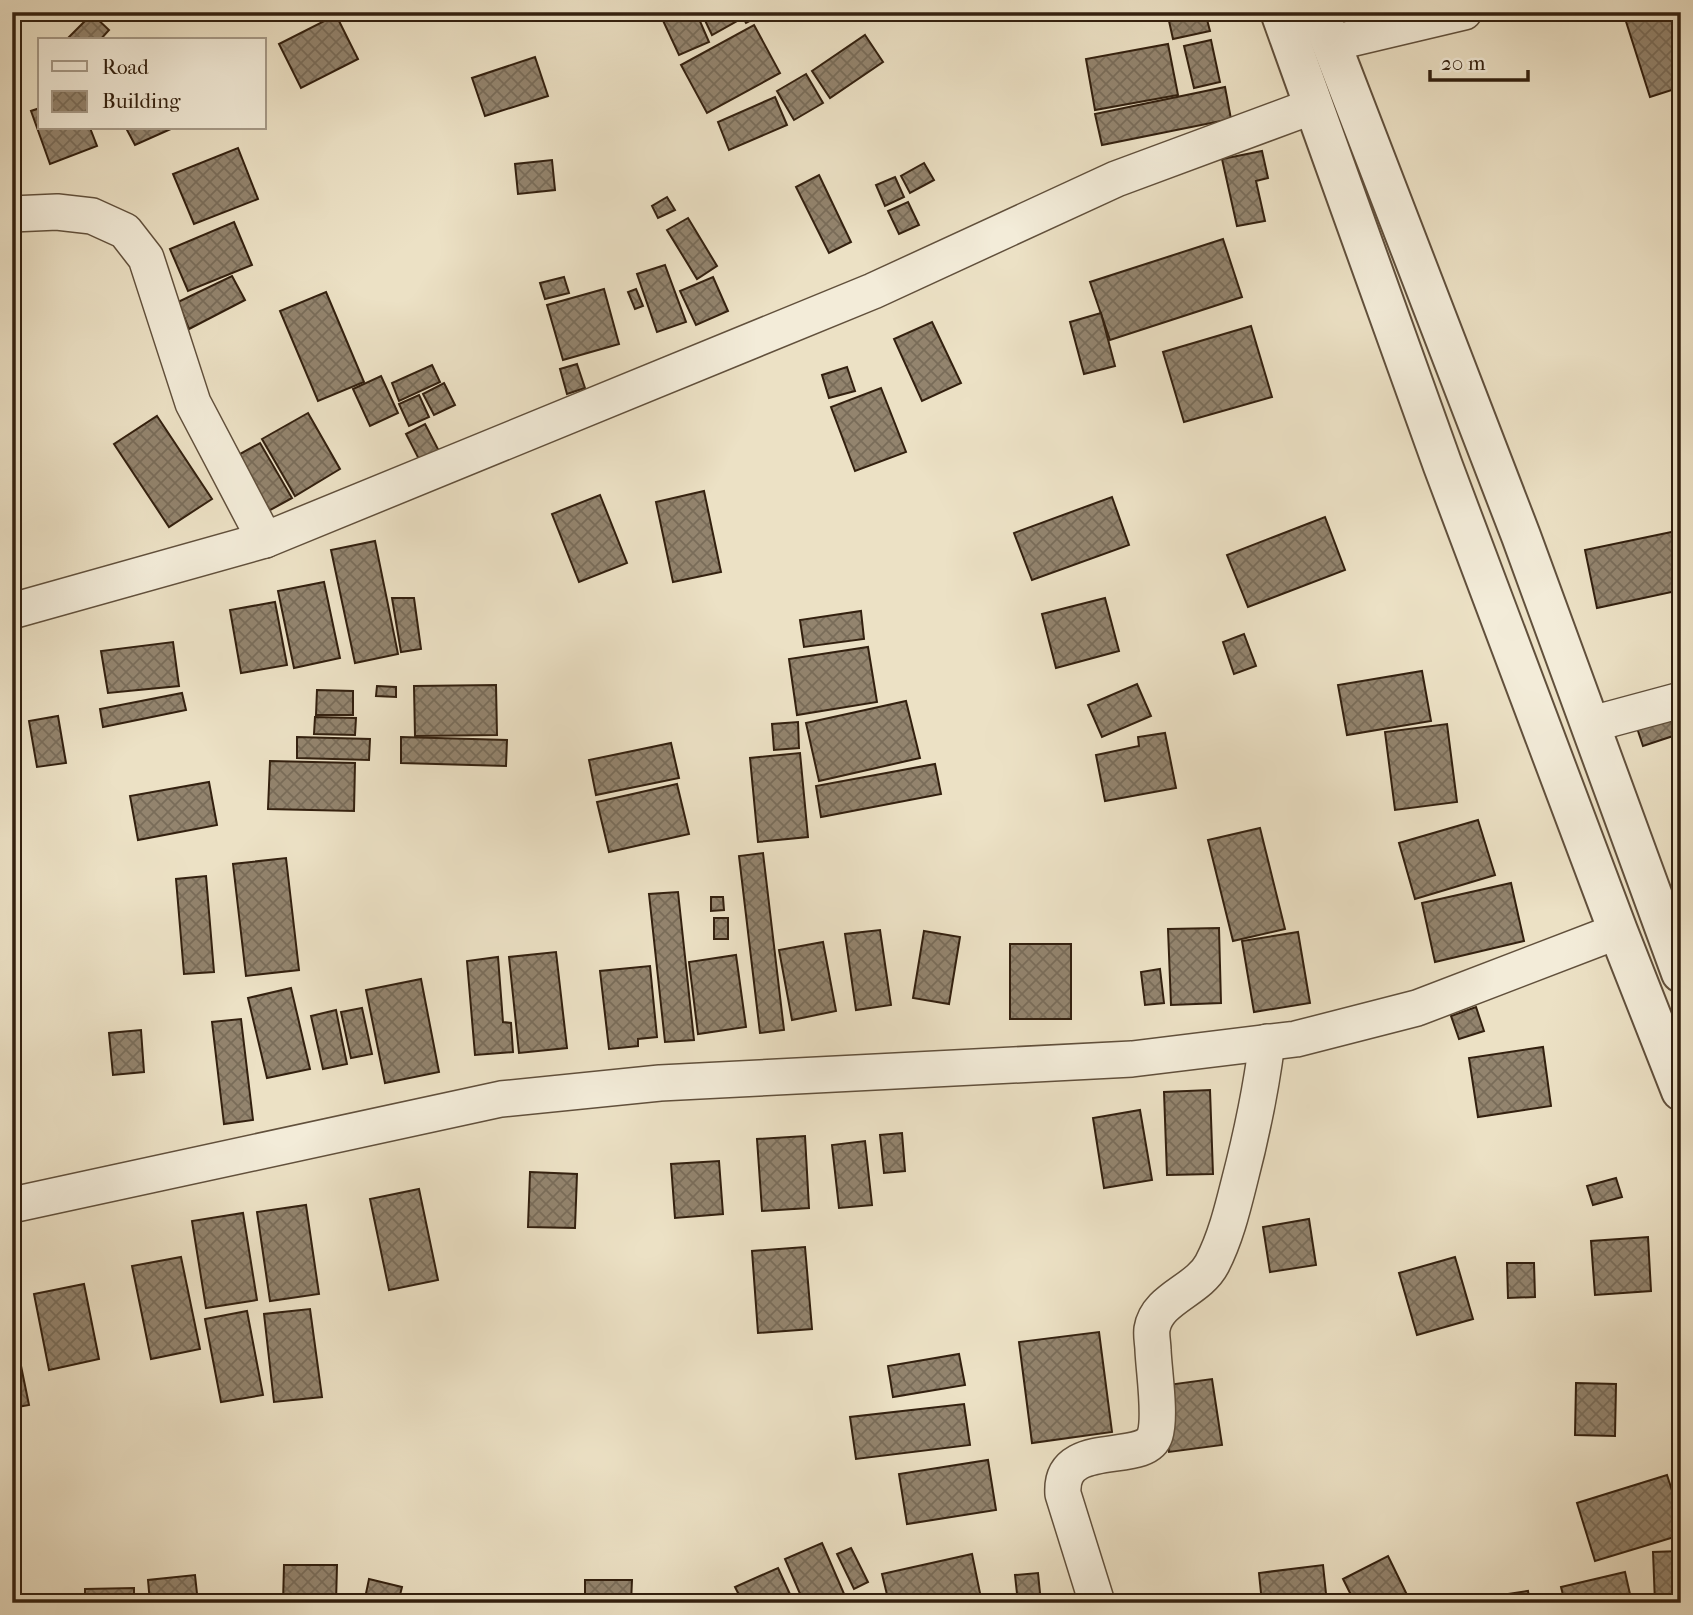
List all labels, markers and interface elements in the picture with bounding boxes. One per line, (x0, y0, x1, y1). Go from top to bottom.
legend (38, 38, 266, 130)
scale bar (1430, 38, 1528, 82)
text: 20 m (1441, 51, 1486, 75)
text: Road (102, 55, 149, 79)
text: Building (102, 89, 181, 113)

